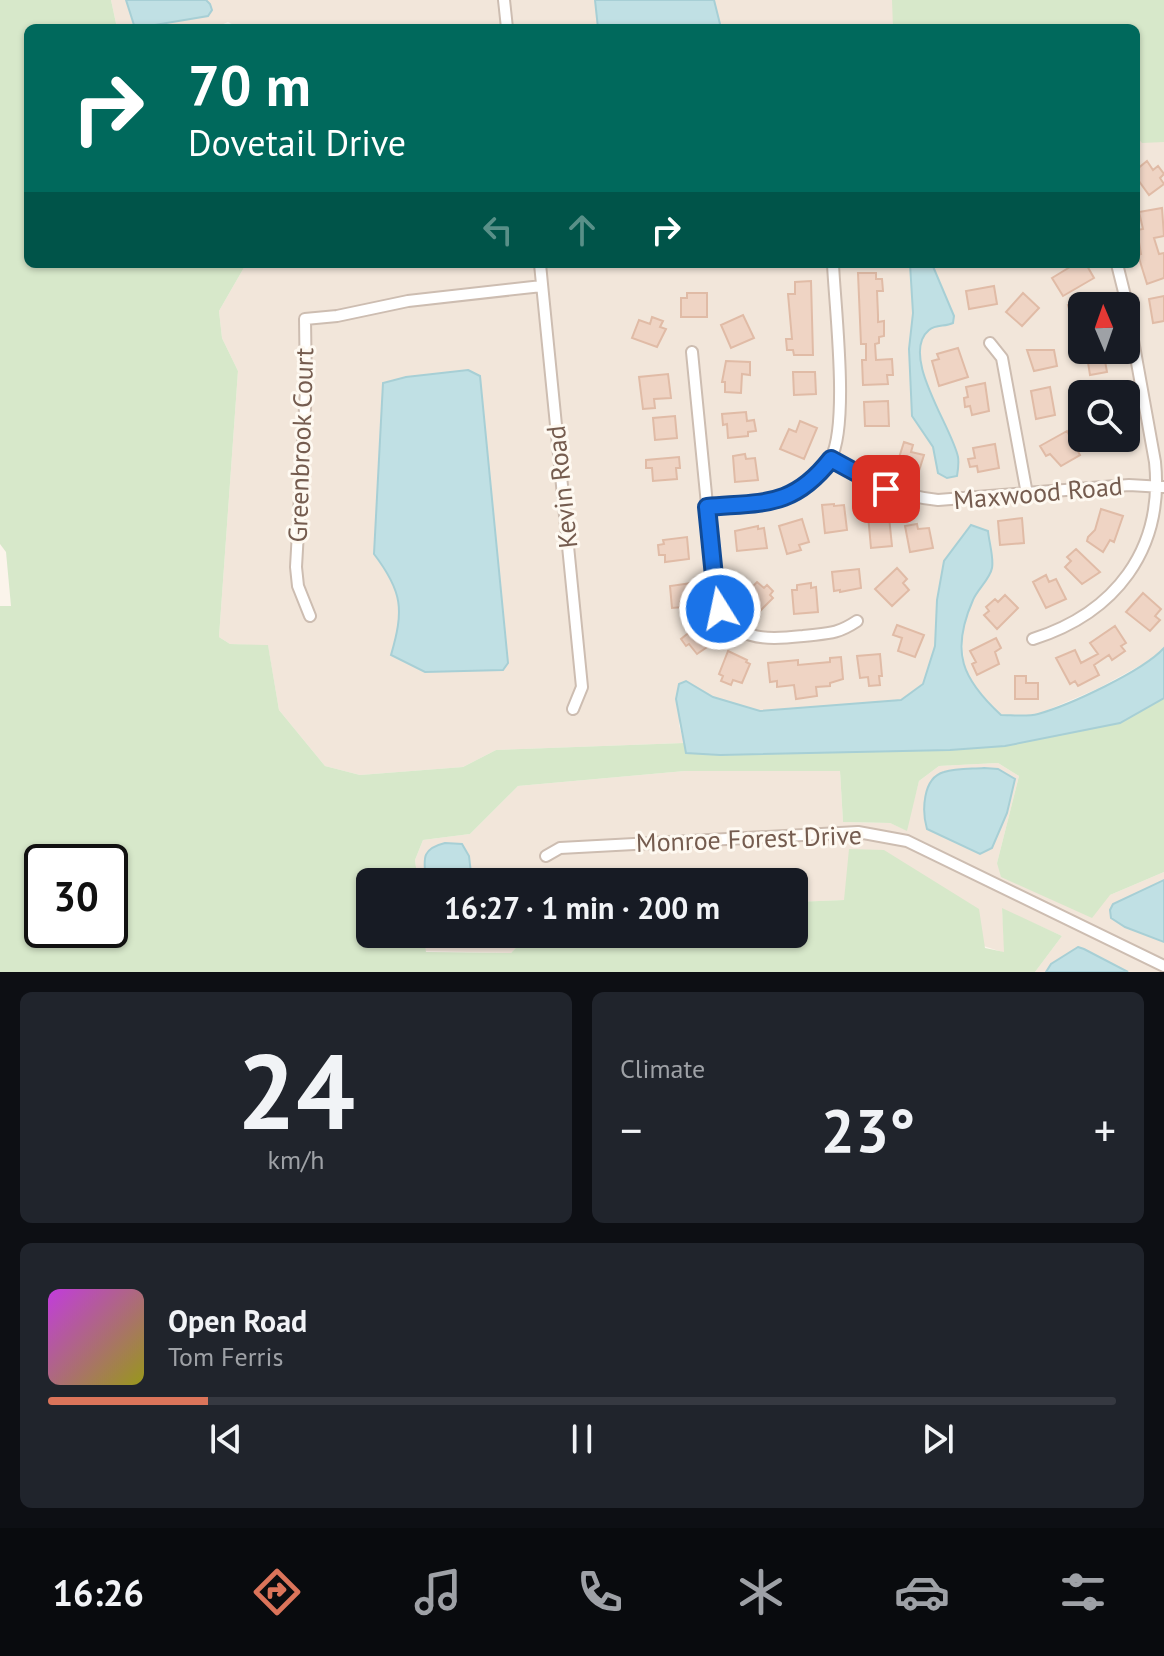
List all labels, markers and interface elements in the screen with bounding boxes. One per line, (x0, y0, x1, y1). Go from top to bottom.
text: 70 m (188, 49, 311, 121)
icon: right (56, 56, 160, 160)
text: Dovetail Drive (188, 119, 406, 166)
icon: left (476, 208, 520, 252)
icon: ahead (560, 208, 604, 252)
icon: right (644, 208, 688, 252)
north arrow (1068, 292, 1140, 364)
map controls (1068, 292, 1140, 452)
street label: Greenbrook Court (281, 347, 320, 543)
button: search (1068, 380, 1140, 452)
street label: Kevin Road (539, 424, 584, 550)
pin (852, 455, 920, 523)
icon: arrive (864, 467, 908, 511)
street label: Maxwood Road (952, 469, 1124, 516)
position arrow (678, 567, 762, 651)
street label: Monroe Forest Drive (635, 818, 863, 859)
speed limit sign: 30 (24, 844, 128, 948)
text: 16:27 · 1 min · 200 m (444, 888, 720, 927)
text: 24 (237, 1023, 355, 1158)
text: Climate (620, 1052, 705, 1085)
text: 23° (821, 1091, 915, 1169)
text: − (620, 1101, 642, 1158)
text: + (1094, 1101, 1116, 1158)
text: km/h (268, 1143, 325, 1176)
text: Open Road (168, 1301, 307, 1340)
text: Tom Ferris (168, 1340, 283, 1373)
icon: previous (204, 1417, 248, 1461)
icon: pause (560, 1417, 604, 1461)
icon: next (916, 1417, 960, 1461)
icon: directions (249, 1564, 305, 1620)
icon: music (410, 1564, 466, 1620)
icon: phone (572, 1564, 628, 1620)
icon: climate (733, 1564, 789, 1620)
icon: car (894, 1564, 950, 1620)
icon: filters (1055, 1564, 1111, 1620)
text: 16:26 (53, 1569, 144, 1616)

